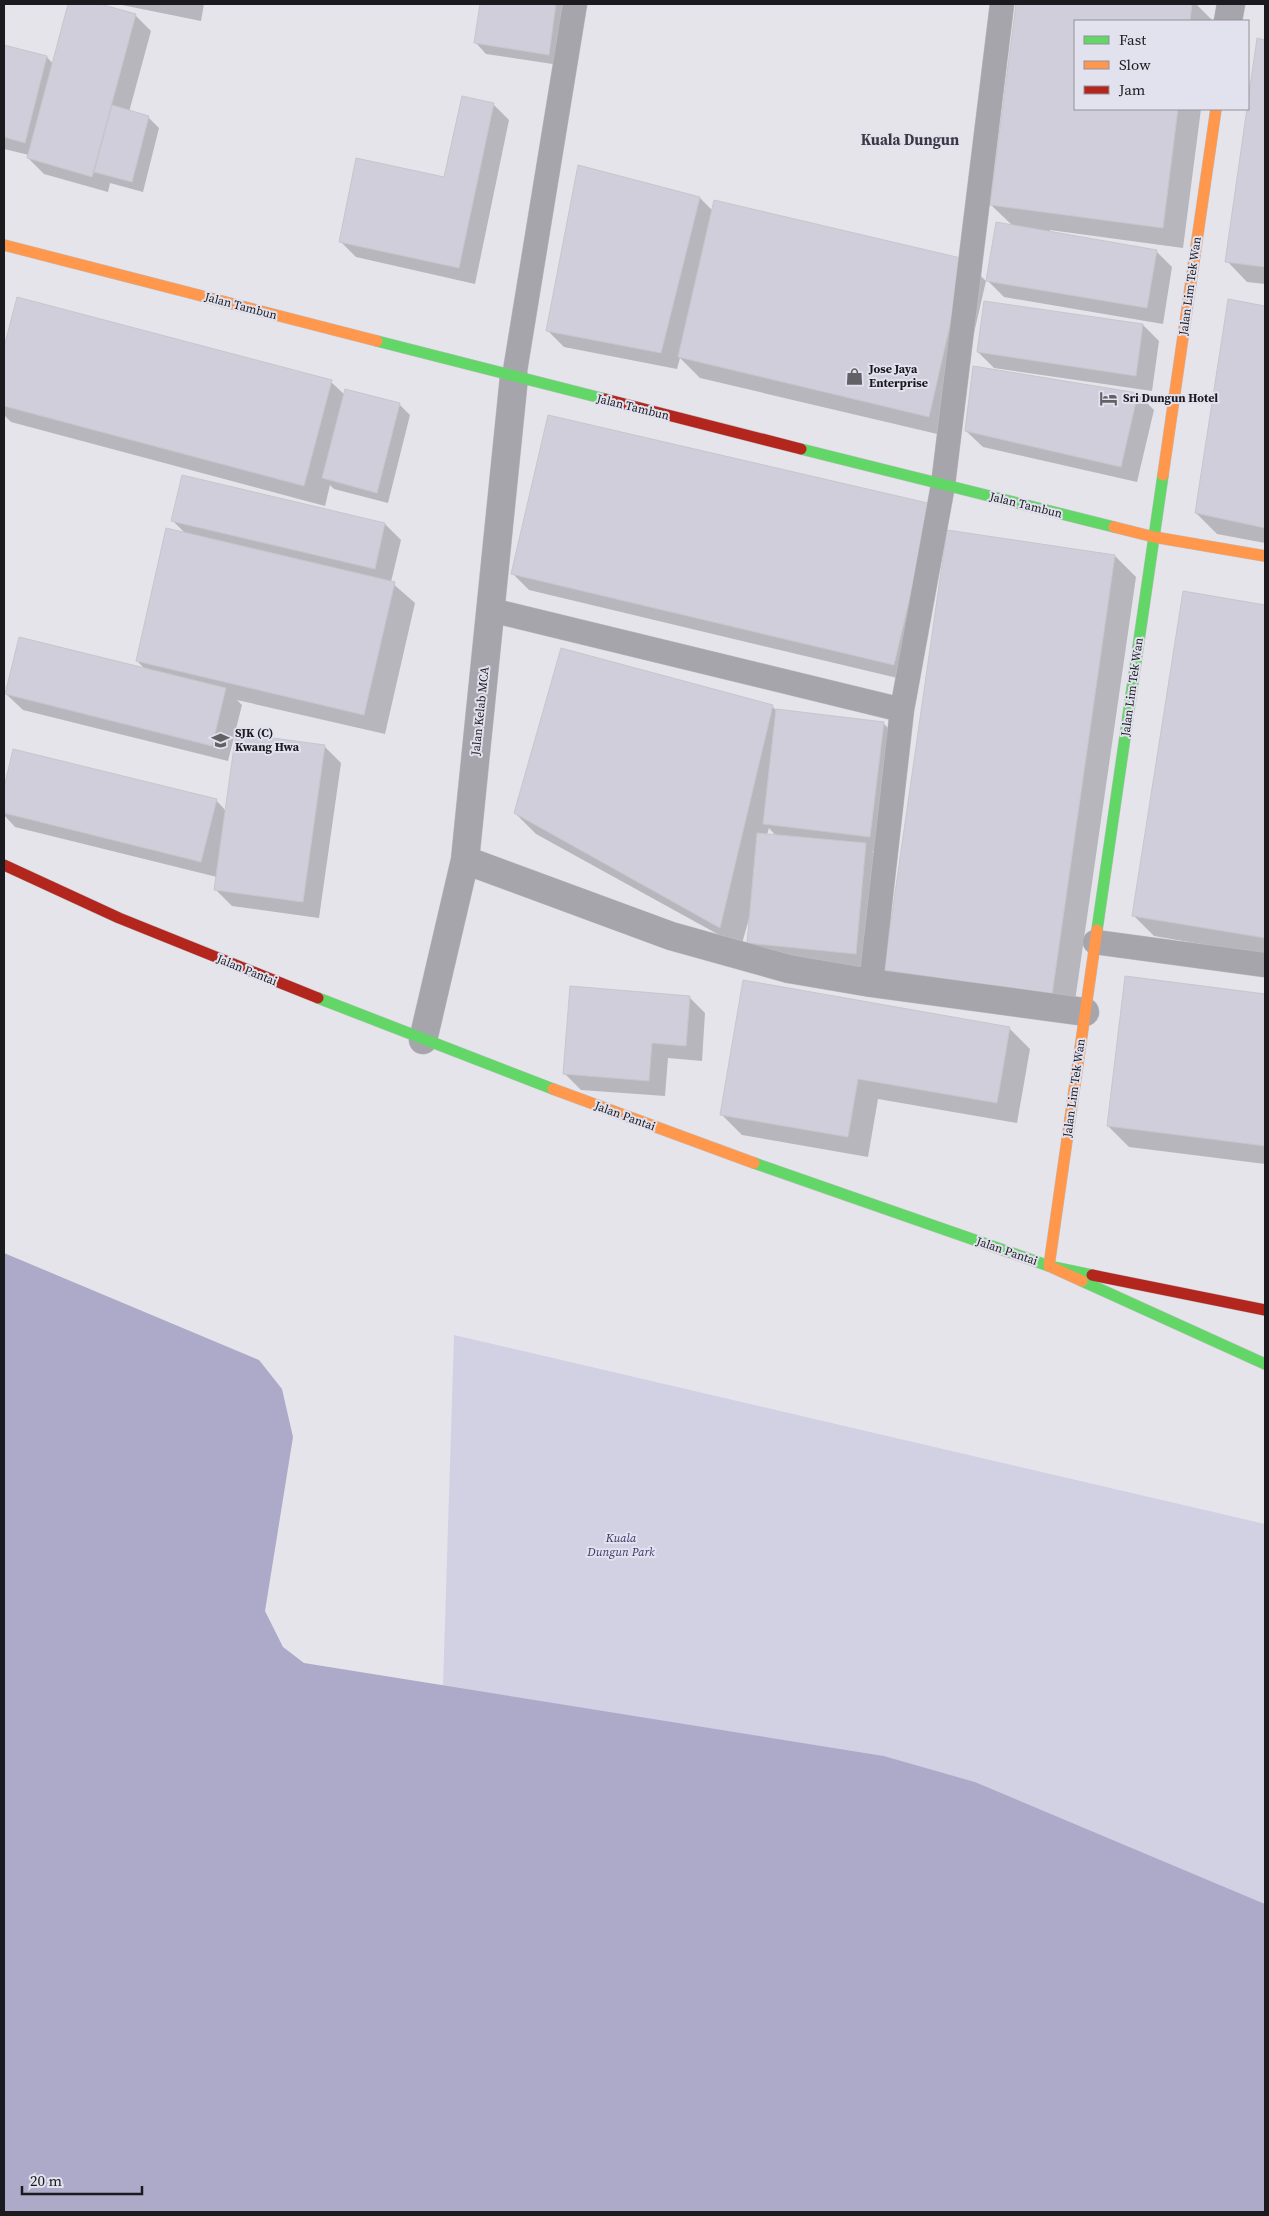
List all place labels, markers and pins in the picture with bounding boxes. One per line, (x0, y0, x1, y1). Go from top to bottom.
place label: Jose Jaya Enterprise (868, 361, 928, 391)
shop icon: Jose Jaya Enterprise (845, 366, 865, 386)
hotel icon: Sri Dungun Hotel (1099, 388, 1119, 408)
place label: Sri Dungun Hotel (1123, 390, 1218, 406)
place label: SJK (C) Kwang Hwa (235, 725, 300, 755)
school or university icon: SJK (C) Kwang Hwa (211, 730, 231, 750)

